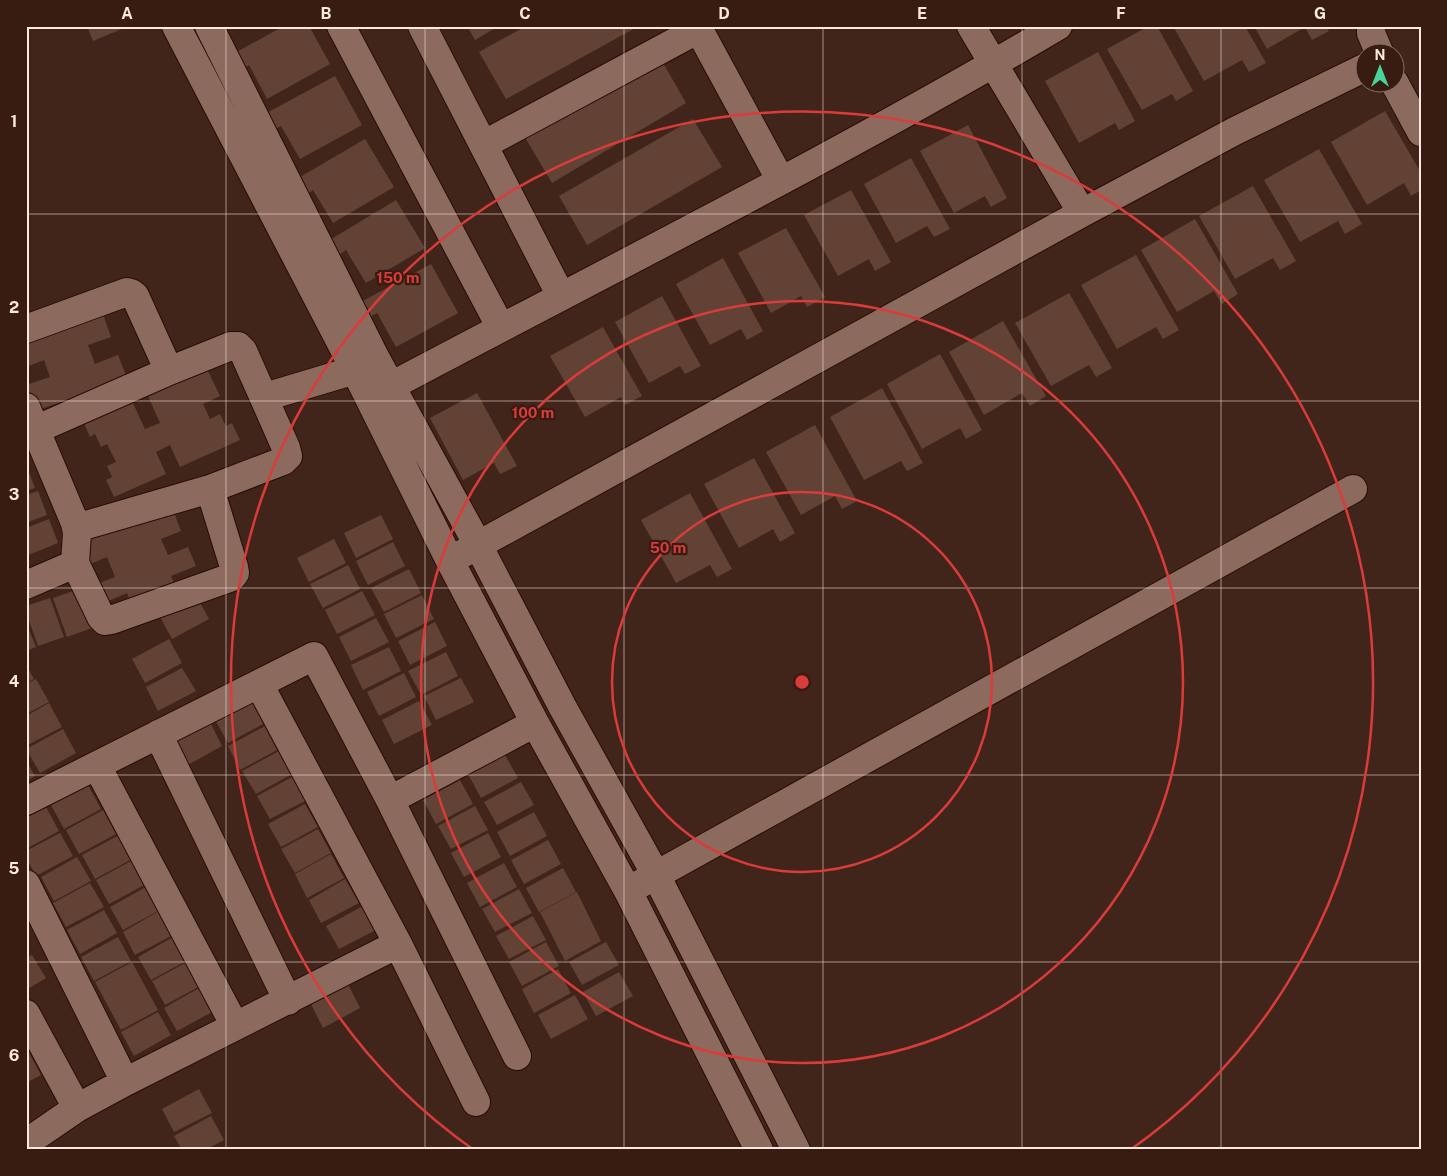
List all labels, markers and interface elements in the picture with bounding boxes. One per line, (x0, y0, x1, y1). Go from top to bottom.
text: A (121, 4, 133, 23)
text: B (321, 4, 332, 23)
text: C (519, 4, 531, 23)
text: D (718, 4, 730, 23)
text: E (917, 4, 927, 23)
text: F (1116, 4, 1126, 23)
text: G (1314, 4, 1326, 23)
north arrow (1354, 42, 1404, 92)
text: N (1375, 47, 1385, 63)
text: 1 (11, 112, 17, 131)
text: 150 m (376, 269, 420, 286)
text: 2 (9, 298, 19, 317)
text: 100 m (512, 404, 554, 421)
text: 3 (9, 485, 19, 504)
text: 50 m (650, 539, 686, 556)
text: 4 (9, 672, 20, 691)
centre of rings (793, 673, 811, 691)
text: 5 (9, 859, 20, 878)
text: 6 (9, 1046, 19, 1065)

